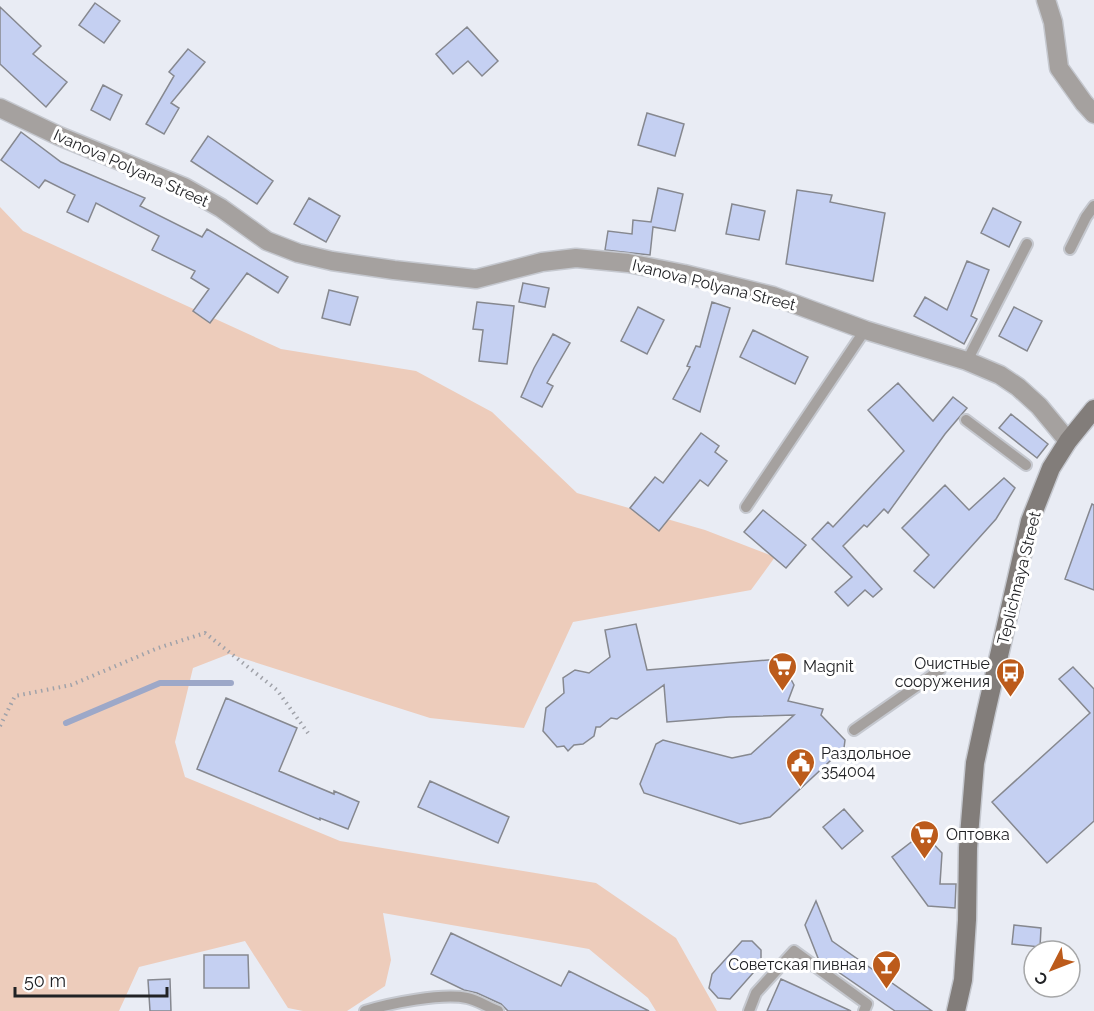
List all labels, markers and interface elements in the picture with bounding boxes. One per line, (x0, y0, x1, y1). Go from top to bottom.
street label: Ivanova Polyana Street (51, 125, 212, 211)
street label: Ivanova Polyana Street (630, 255, 798, 315)
street label: Teplichnaya Street (993, 509, 1045, 647)
supermarket icon: Magnit (766, 650, 798, 692)
place label: Очистные сооружения (895, 654, 990, 691)
bus stop icon: Очистные сооружения (995, 656, 1027, 698)
place label: Magnit (803, 657, 854, 676)
place label: Раздольное 354004 (821, 744, 911, 781)
public building icon: Раздольное 354004 (784, 746, 816, 788)
supermarket icon: Оптовка (909, 818, 941, 860)
place label: Оптовка (946, 825, 1010, 844)
north arrow (1022, 939, 1082, 999)
bar icon: Советская пивная (871, 948, 903, 990)
place label: Советская пивная (728, 955, 866, 974)
scale bar (15, 960, 166, 998)
text: С (1030, 968, 1052, 989)
text: 50 m (24, 970, 66, 991)

